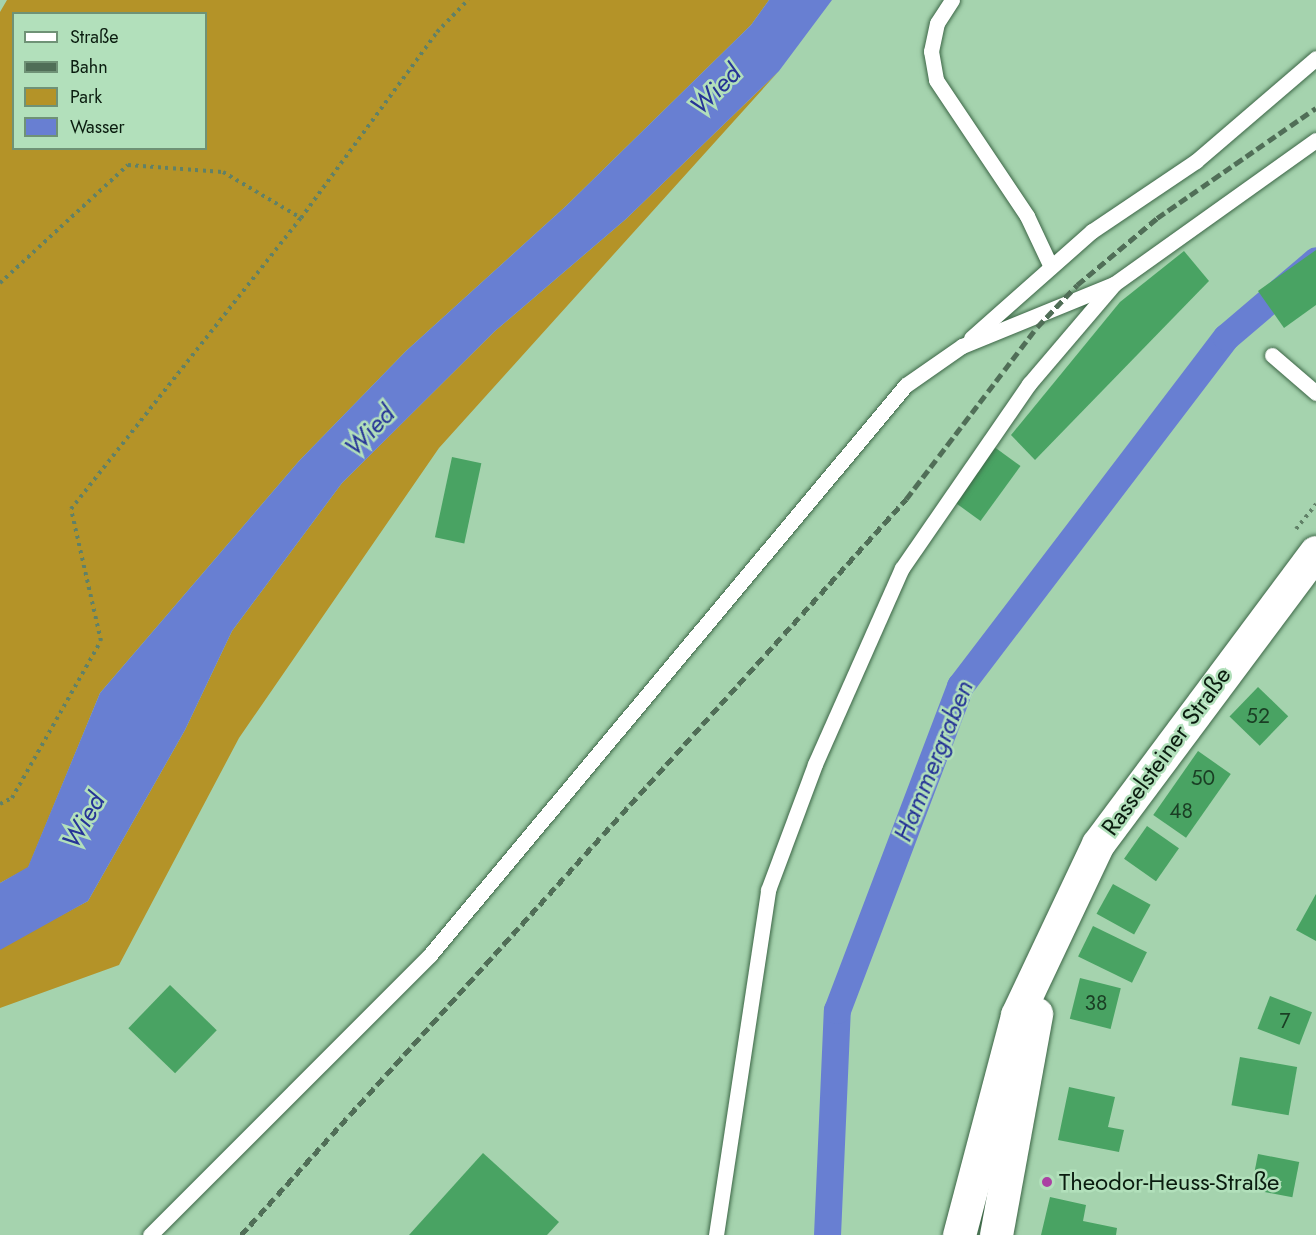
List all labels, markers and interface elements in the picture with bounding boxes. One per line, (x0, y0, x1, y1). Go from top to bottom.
legend (12, 12, 207, 150)
text: Straße (70, 24, 118, 50)
text: Bahn (70, 54, 108, 80)
water label: Wied (684, 58, 748, 122)
text: Park (70, 84, 102, 110)
text: Wasser (70, 114, 125, 140)
water label: Wied (338, 399, 402, 463)
street label: Rasselsteiner Straße (1095, 661, 1237, 841)
water label: Hammergraben (887, 676, 981, 846)
house number: 52 (1246, 703, 1270, 729)
house number: 50 (1191, 765, 1215, 791)
water label: Wied (56, 788, 112, 854)
house number: 48 (1169, 798, 1193, 824)
house number: 38 (1085, 990, 1107, 1016)
house number: 7 (1279, 1008, 1291, 1034)
place label: Theodor-Heuss-Straße (1059, 1168, 1279, 1196)
marker: Theodor-Heuss-Straße (1040, 1175, 1054, 1189)

